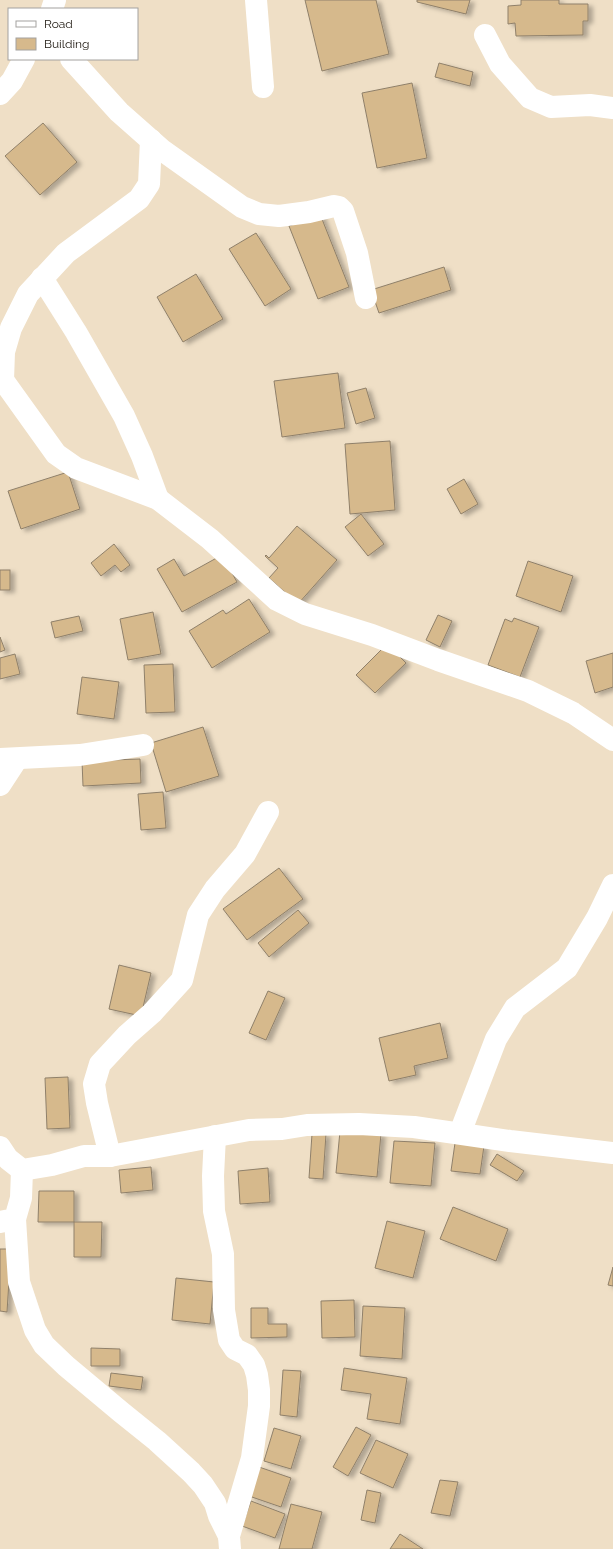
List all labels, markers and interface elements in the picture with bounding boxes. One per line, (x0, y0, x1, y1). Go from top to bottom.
legend (8, 8, 138, 60)
text: Road (44, 17, 73, 31)
text: Building (44, 37, 90, 51)

